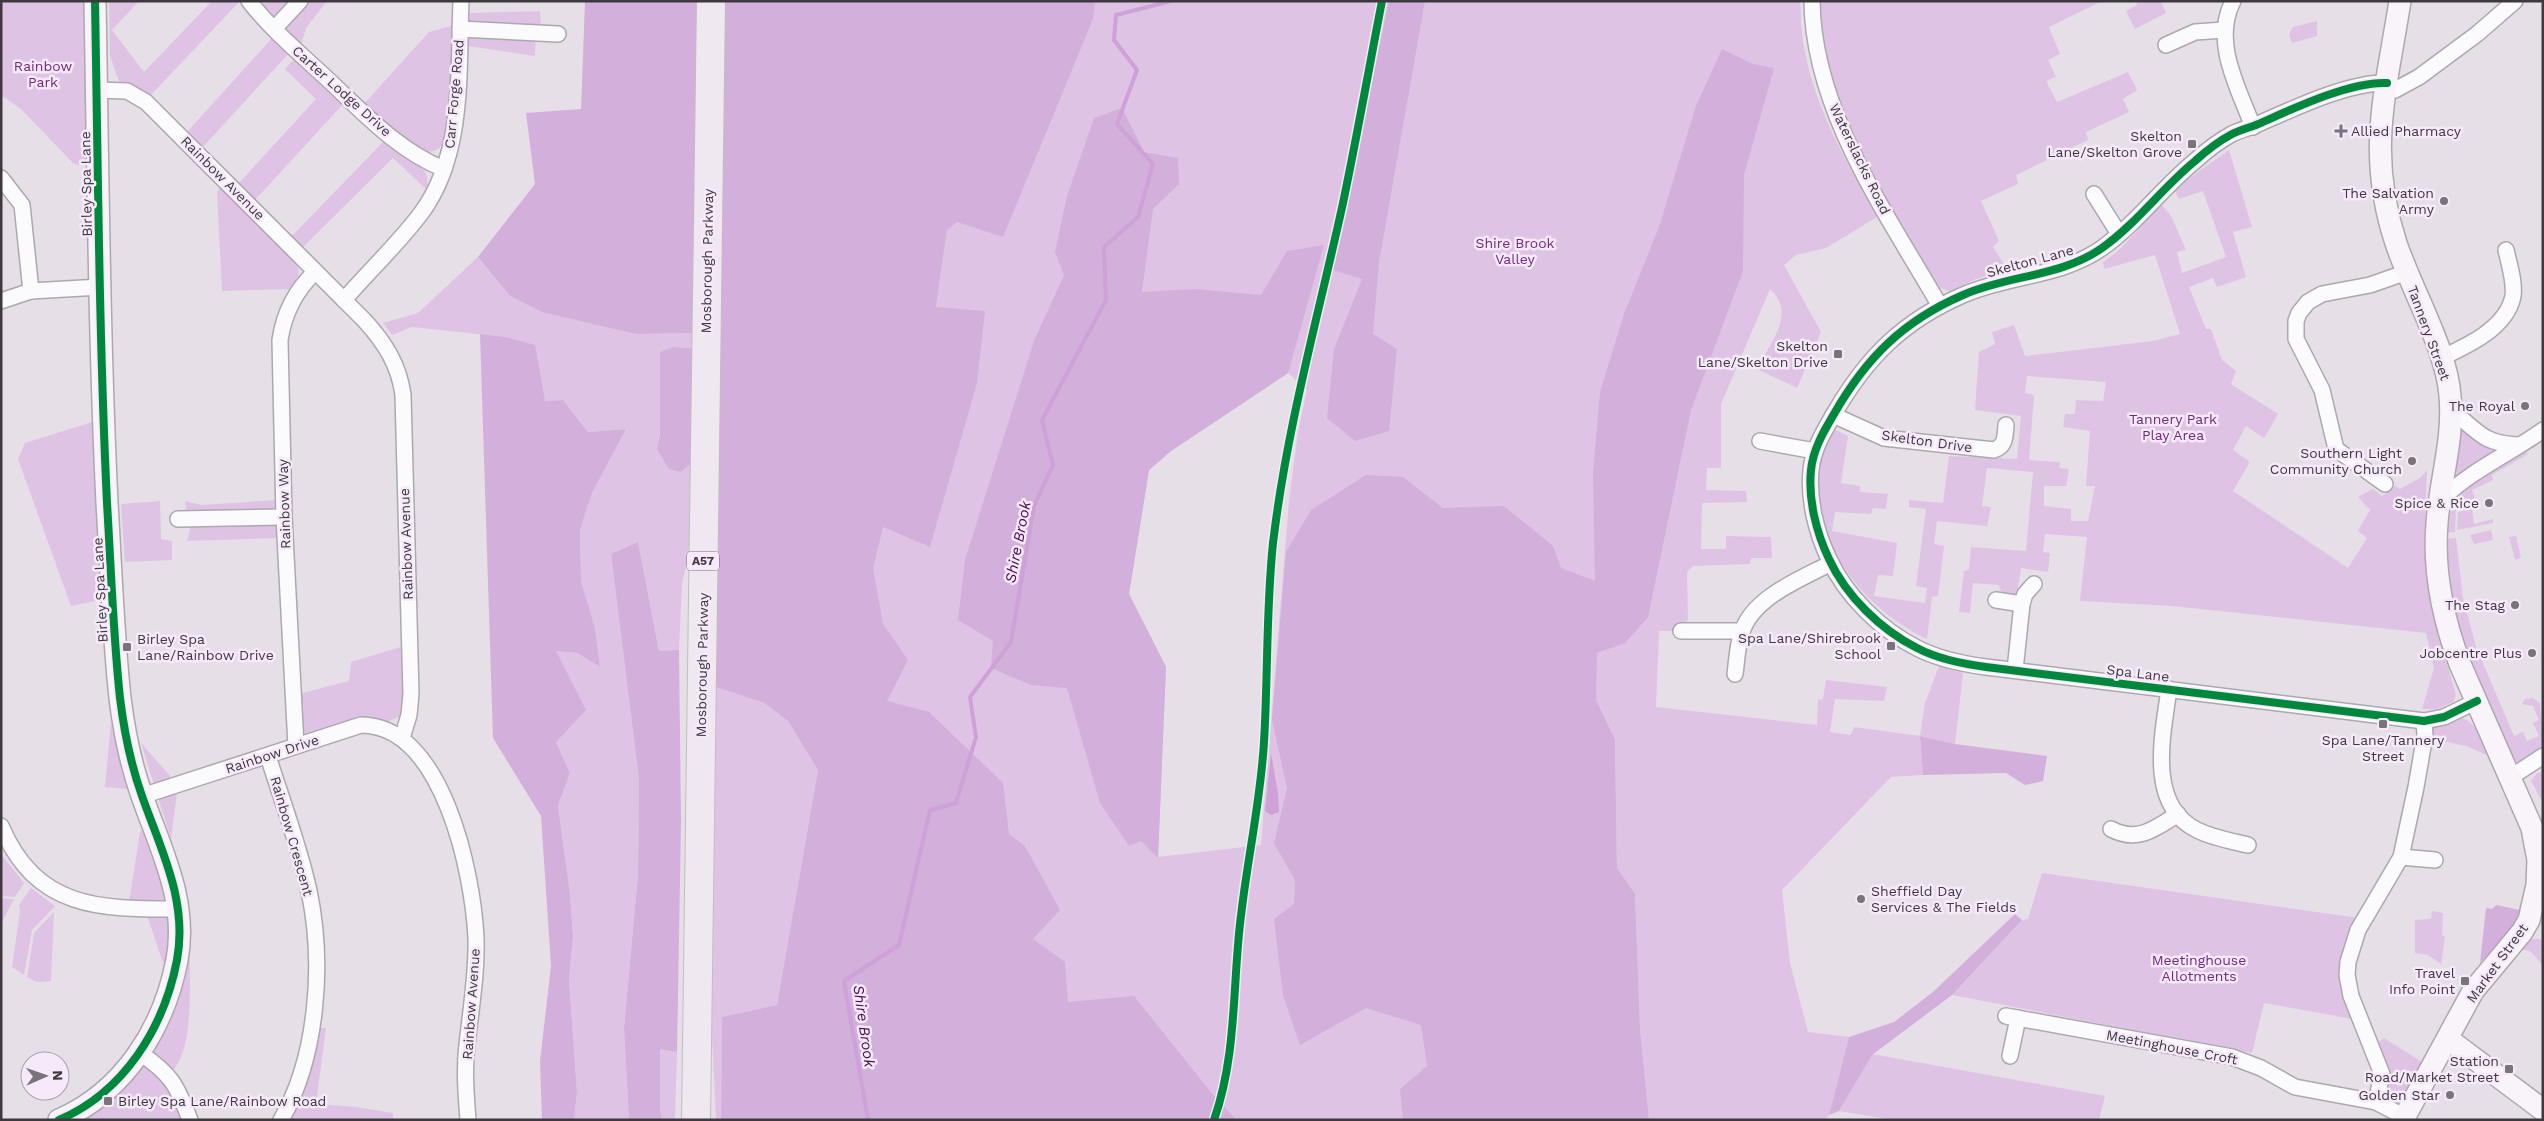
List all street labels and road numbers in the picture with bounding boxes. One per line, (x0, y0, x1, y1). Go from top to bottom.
street label: Carr Forge Road (441, 39, 467, 149)
street label: Carter Lodge Drive (289, 42, 395, 140)
street label: Waterslacks Road (1826, 101, 1894, 217)
street label: Birley Spa Lane (77, 131, 95, 237)
street label: Rainbow Avenue (178, 133, 268, 223)
street label: Mosborough Parkway (698, 188, 716, 333)
street label: Skelton Lane (1985, 242, 2075, 280)
street label: Tannery Street (2404, 283, 2454, 383)
street label: Skelton Drive (1881, 427, 1973, 455)
street label: Rainbow Way (274, 458, 294, 549)
street label: Rainbow Avenue (396, 488, 416, 600)
street label: Birley Spa Lane (89, 537, 111, 643)
road number: A57 (687, 552, 719, 570)
street label: Mosborough Parkway (693, 592, 711, 737)
street label: Spa Lane (2106, 661, 2170, 685)
street label: Rainbow Drive (223, 731, 321, 777)
street label: Rainbow Crescent (267, 774, 317, 898)
street label: Market Street (2463, 920, 2531, 1006)
street label: Rainbow Avenue (459, 948, 483, 1060)
street label: Meetinghouse Croft (2105, 1026, 2239, 1068)

